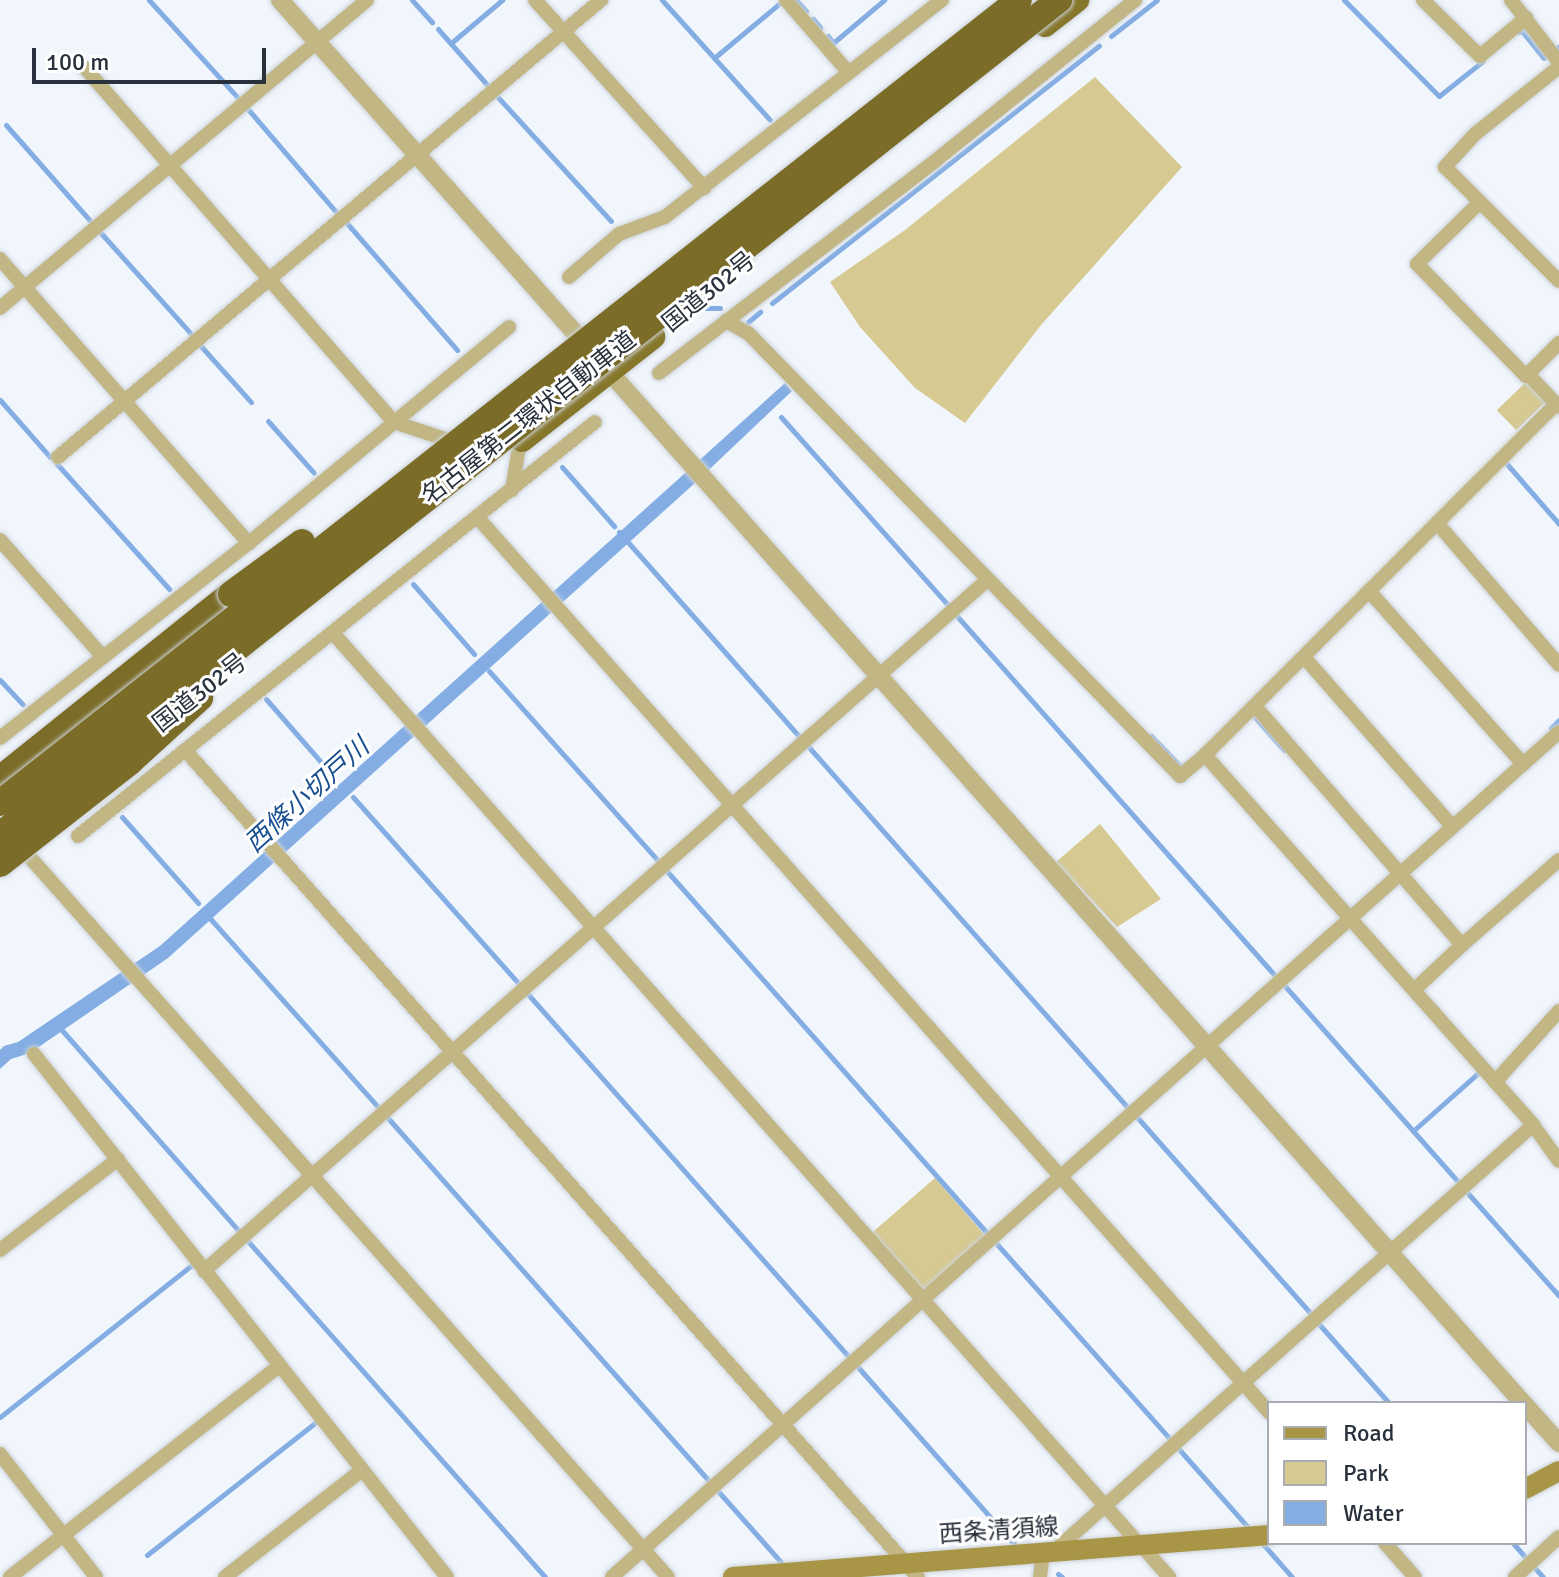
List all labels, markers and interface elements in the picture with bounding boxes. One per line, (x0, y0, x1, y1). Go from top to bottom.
scale bar (36, 32, 270, 82)
text: 100 m (46, 47, 109, 77)
street label: 国道302号 (657, 246, 761, 338)
street label: 名古屋第二環状自動車道 (416, 325, 642, 511)
street label: 国道302号 (147, 648, 253, 738)
water label: 西條小切戸川 (240, 732, 376, 860)
legend (1267, 1401, 1527, 1545)
text: Road (1343, 1418, 1394, 1448)
text: Park (1343, 1458, 1389, 1488)
text: Water (1343, 1498, 1403, 1528)
street label: 西条清須線 (938, 1512, 1060, 1550)

